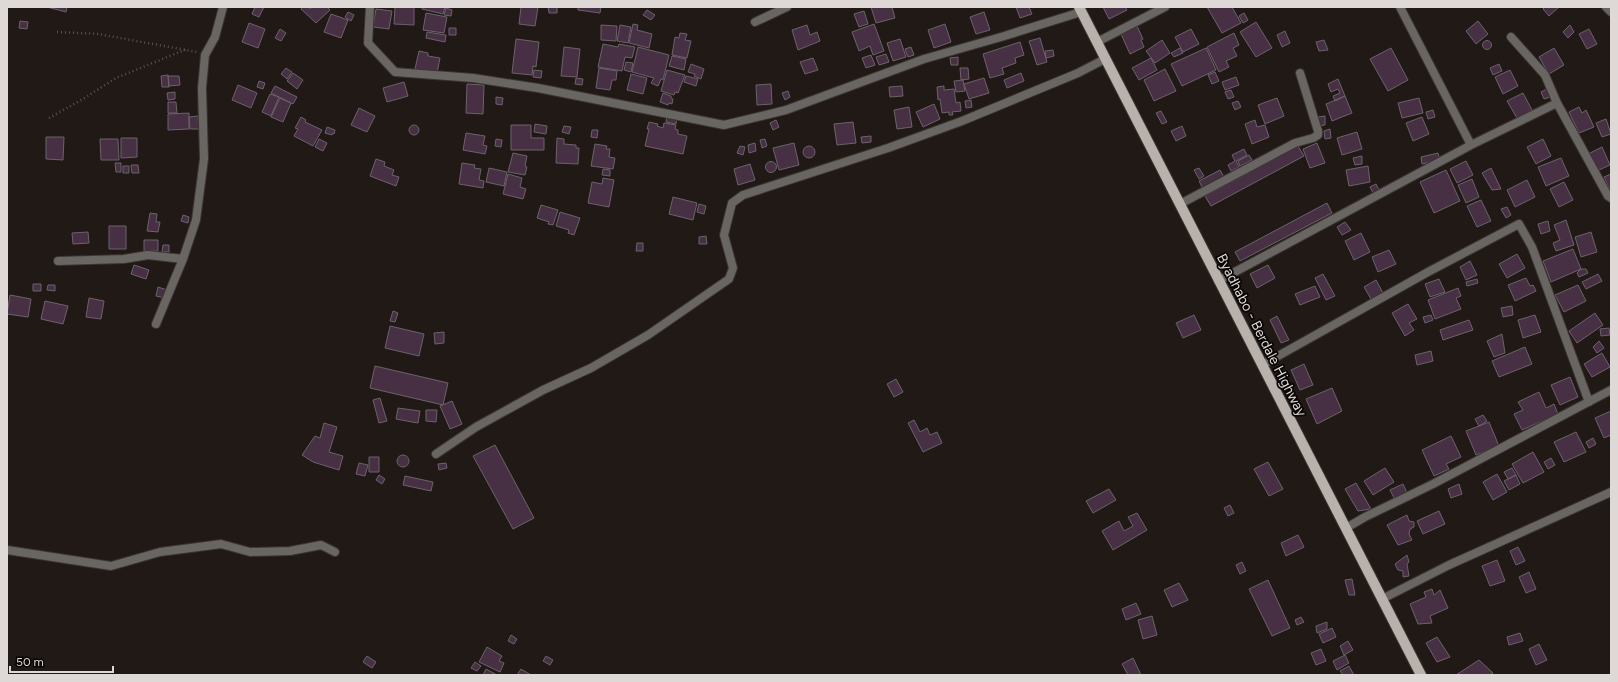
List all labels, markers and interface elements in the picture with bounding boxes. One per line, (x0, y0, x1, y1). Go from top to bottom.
street label: Byadhabo - Berdale Highway (1213, 251, 1310, 420)
scale bar (10, 648, 113, 674)
text: 50 m (16, 655, 44, 669)

